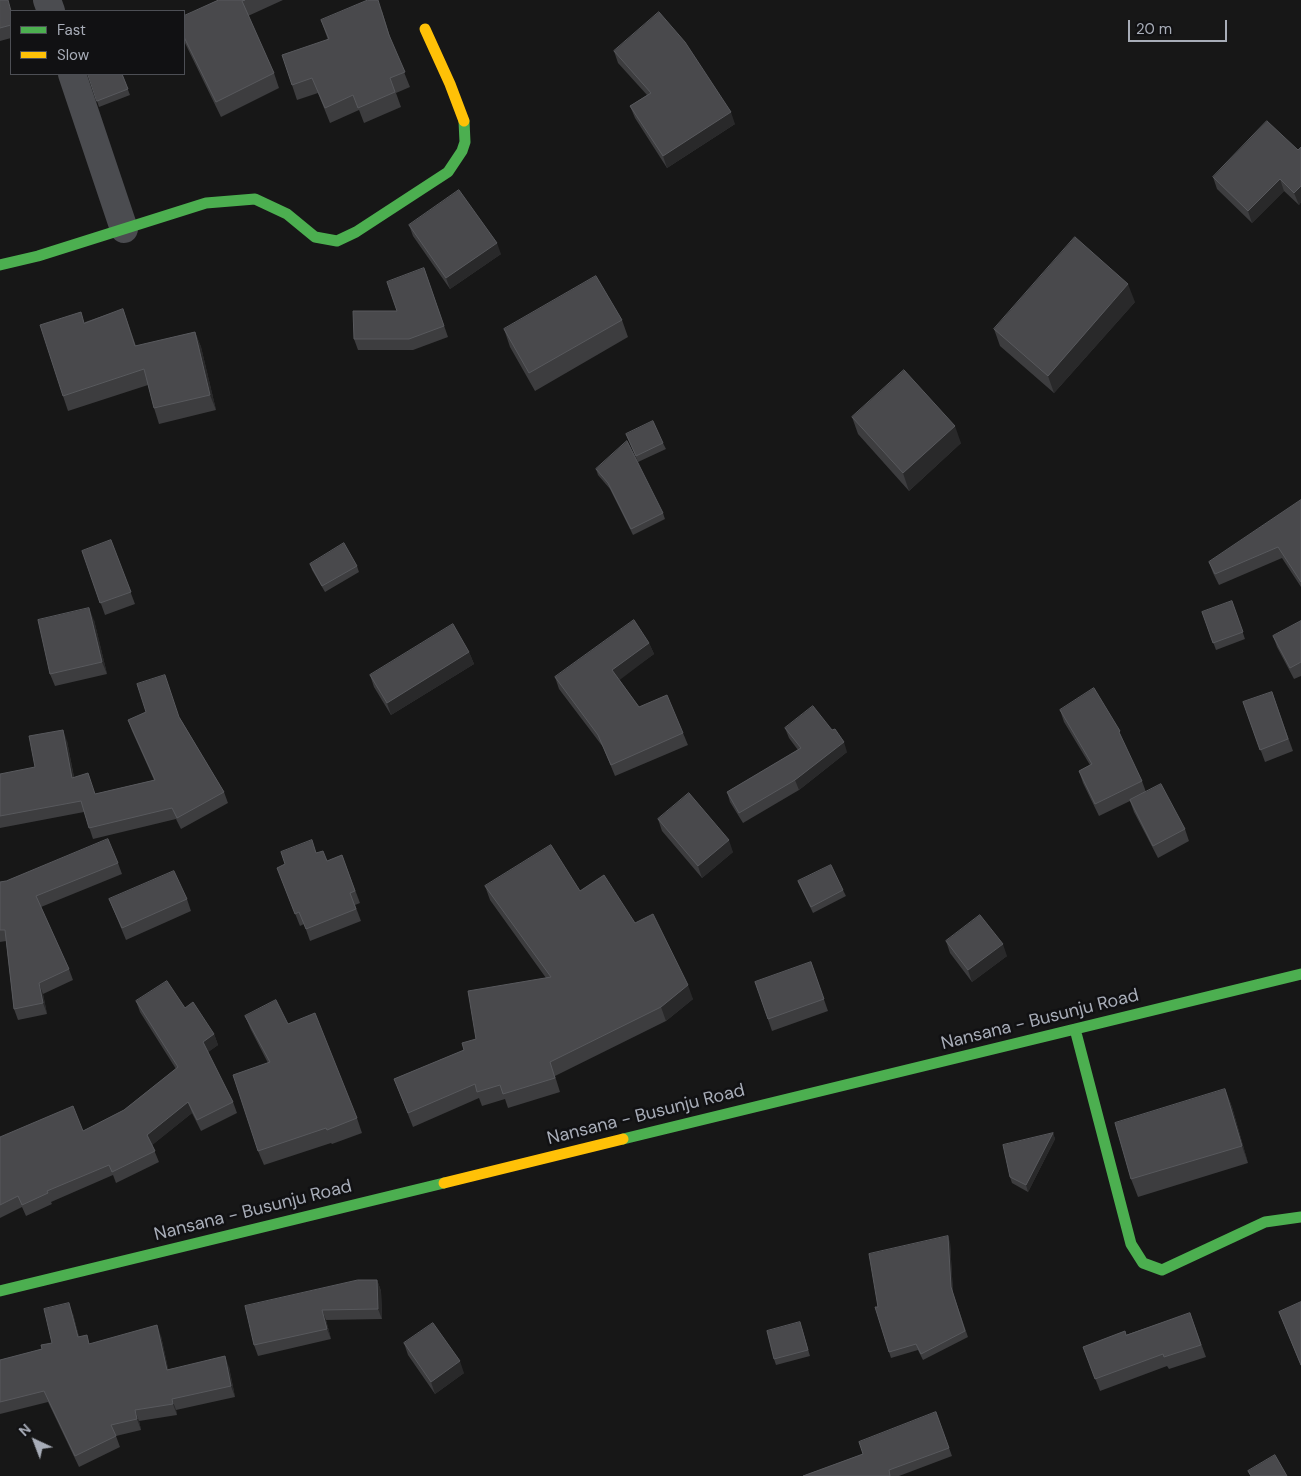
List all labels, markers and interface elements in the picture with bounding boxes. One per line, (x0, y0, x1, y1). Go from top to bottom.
legend (10, 10, 185, 75)
scale bar (1131, 10, 1230, 42)
text: 20 m (1136, 19, 1172, 39)
text: Fast (57, 20, 86, 40)
text: Slow (57, 45, 89, 65)
street label: Nansana - Busunju Road (939, 985, 1141, 1055)
street label: Nansana - Busunju Road (545, 1080, 747, 1150)
street label: Nansana - Busunju Road (152, 1176, 354, 1246)
north arrow (10, 1416, 60, 1466)
text: N (15, 1420, 35, 1440)

